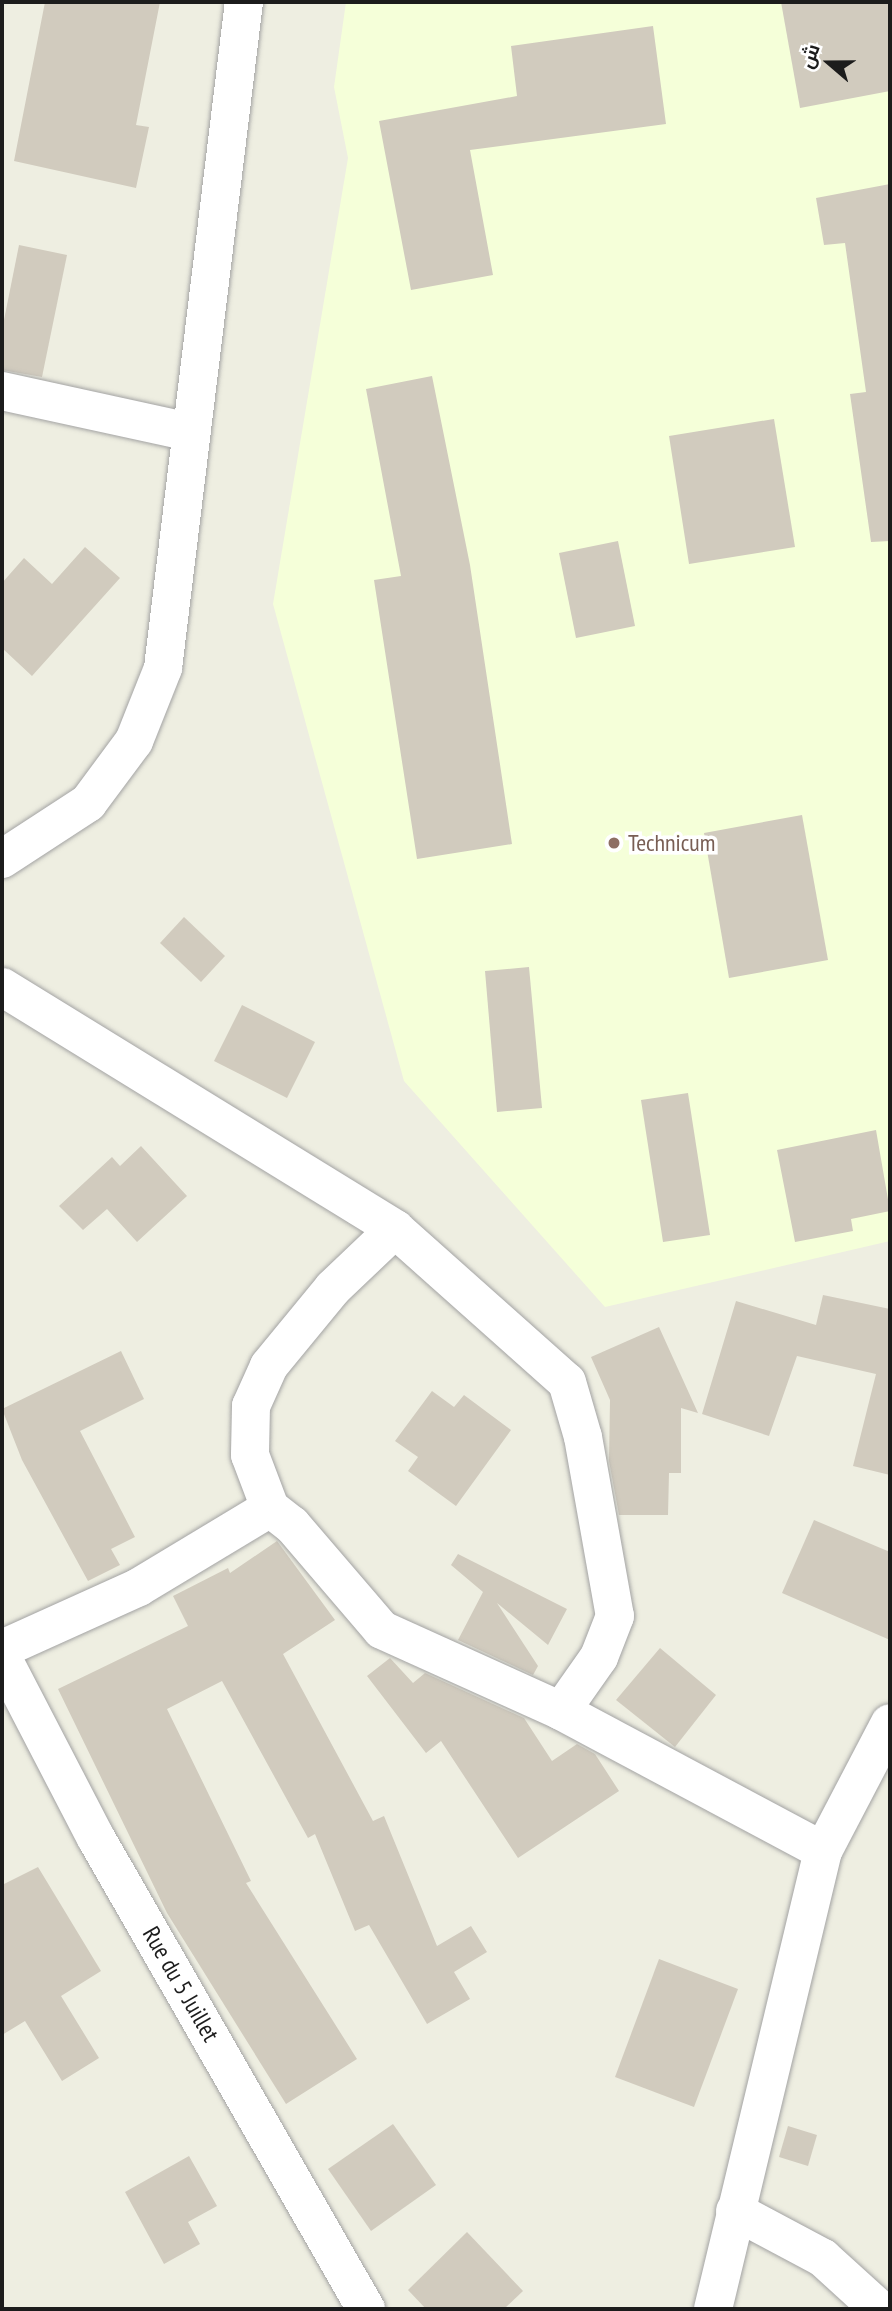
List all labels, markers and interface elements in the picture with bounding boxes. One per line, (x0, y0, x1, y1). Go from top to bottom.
north arrow (794, 28, 864, 98)
text: ش (794, 40, 825, 71)
place label: Technicum (628, 829, 715, 857)
marker: Technicum (606, 835, 622, 851)
street label: Rue du 5 Juillet (137, 1921, 225, 2047)

